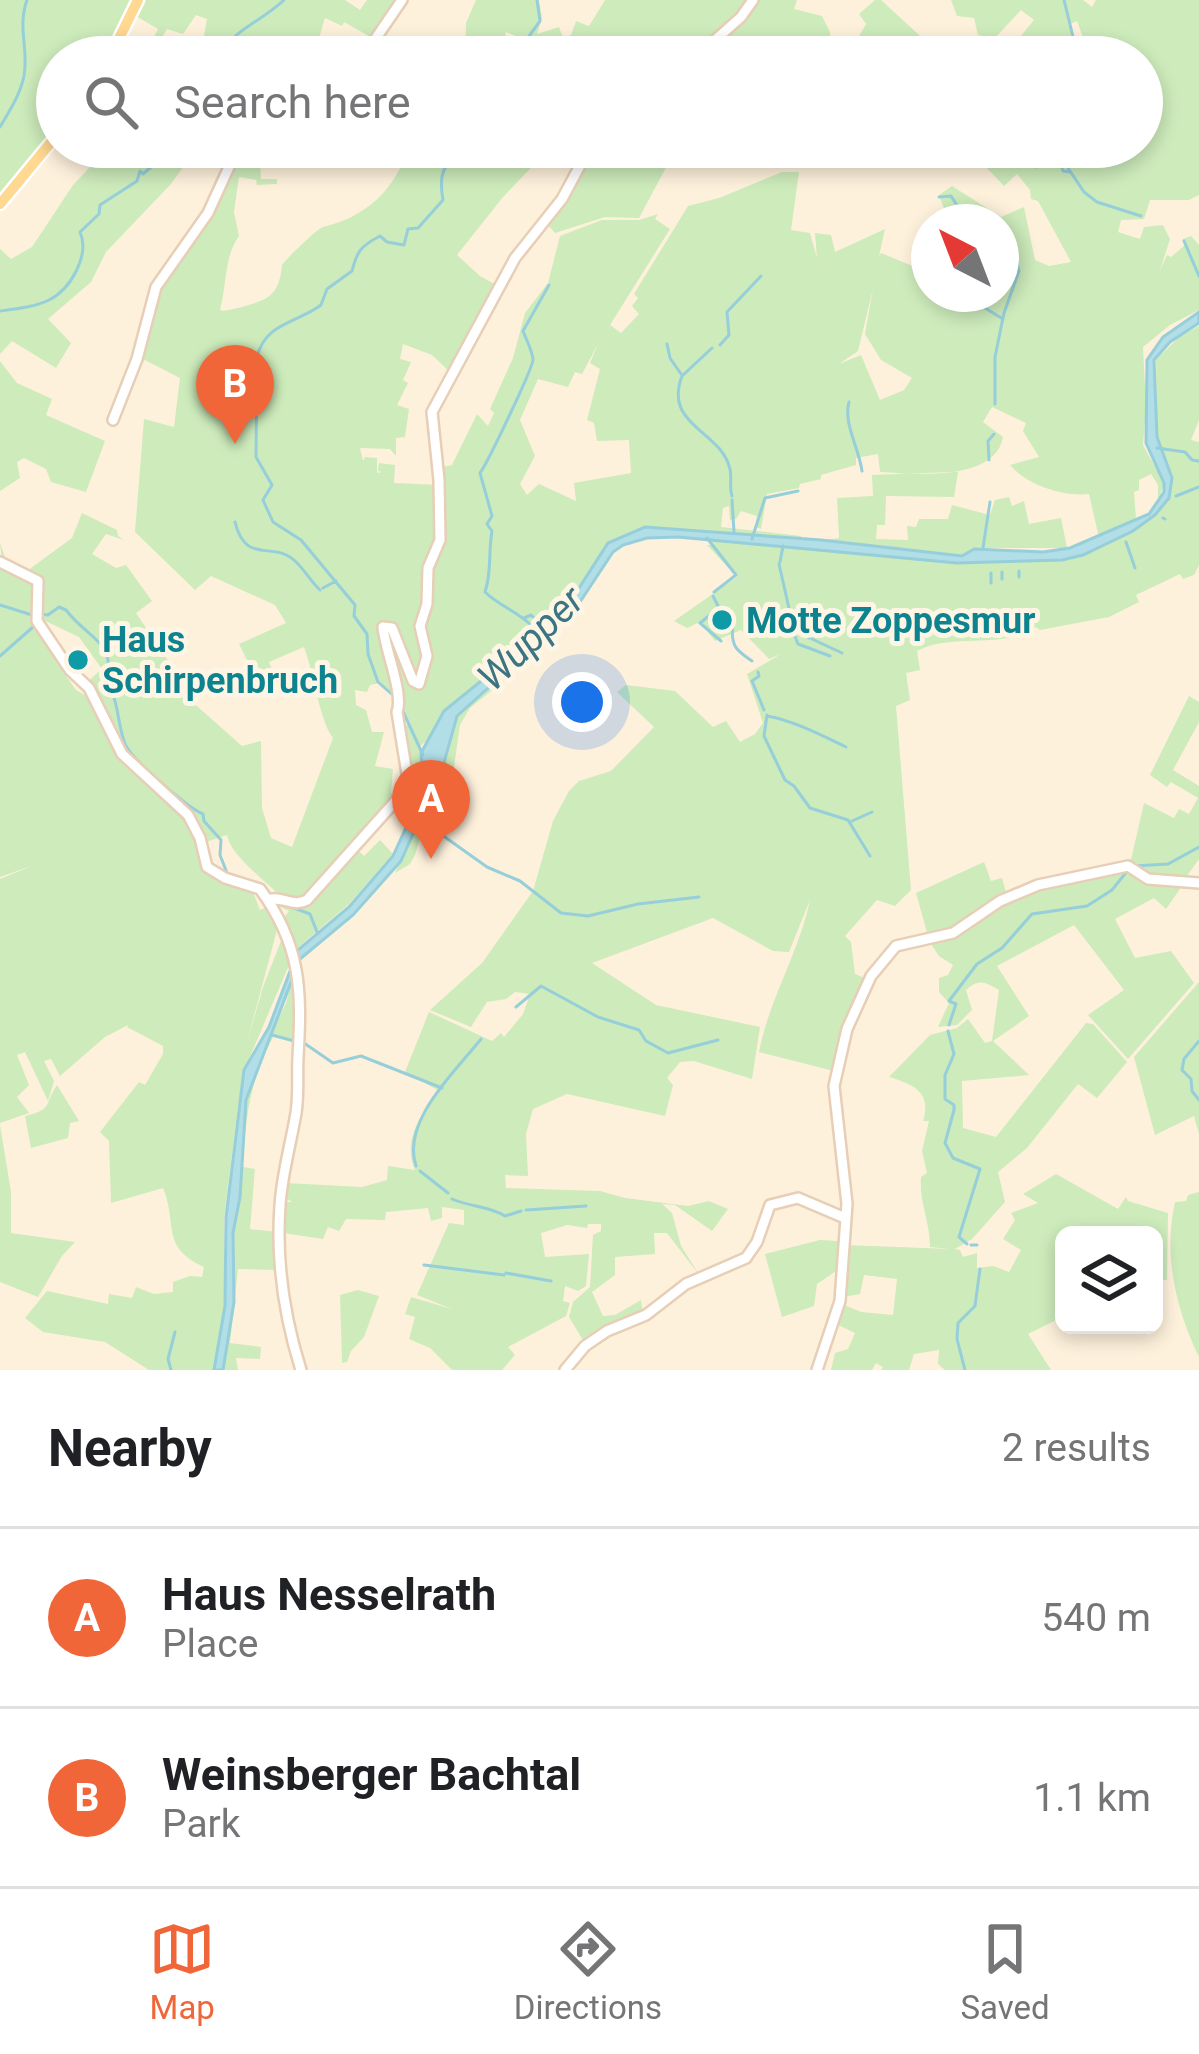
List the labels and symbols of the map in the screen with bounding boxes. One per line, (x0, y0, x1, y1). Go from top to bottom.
north arrow (911, 204, 1019, 312)
pin: B (196, 345, 274, 444)
water label: Wupper (468, 576, 594, 700)
place label: Motte Zoppesmur (746, 600, 1035, 642)
marker: Motte Zoppesmur (709, 607, 735, 633)
place label: Haus Schirpenbruch (102, 619, 338, 702)
marker: Haus Schirpenbruch (65, 647, 91, 673)
your location (552, 672, 612, 732)
pin: A (392, 760, 470, 859)

